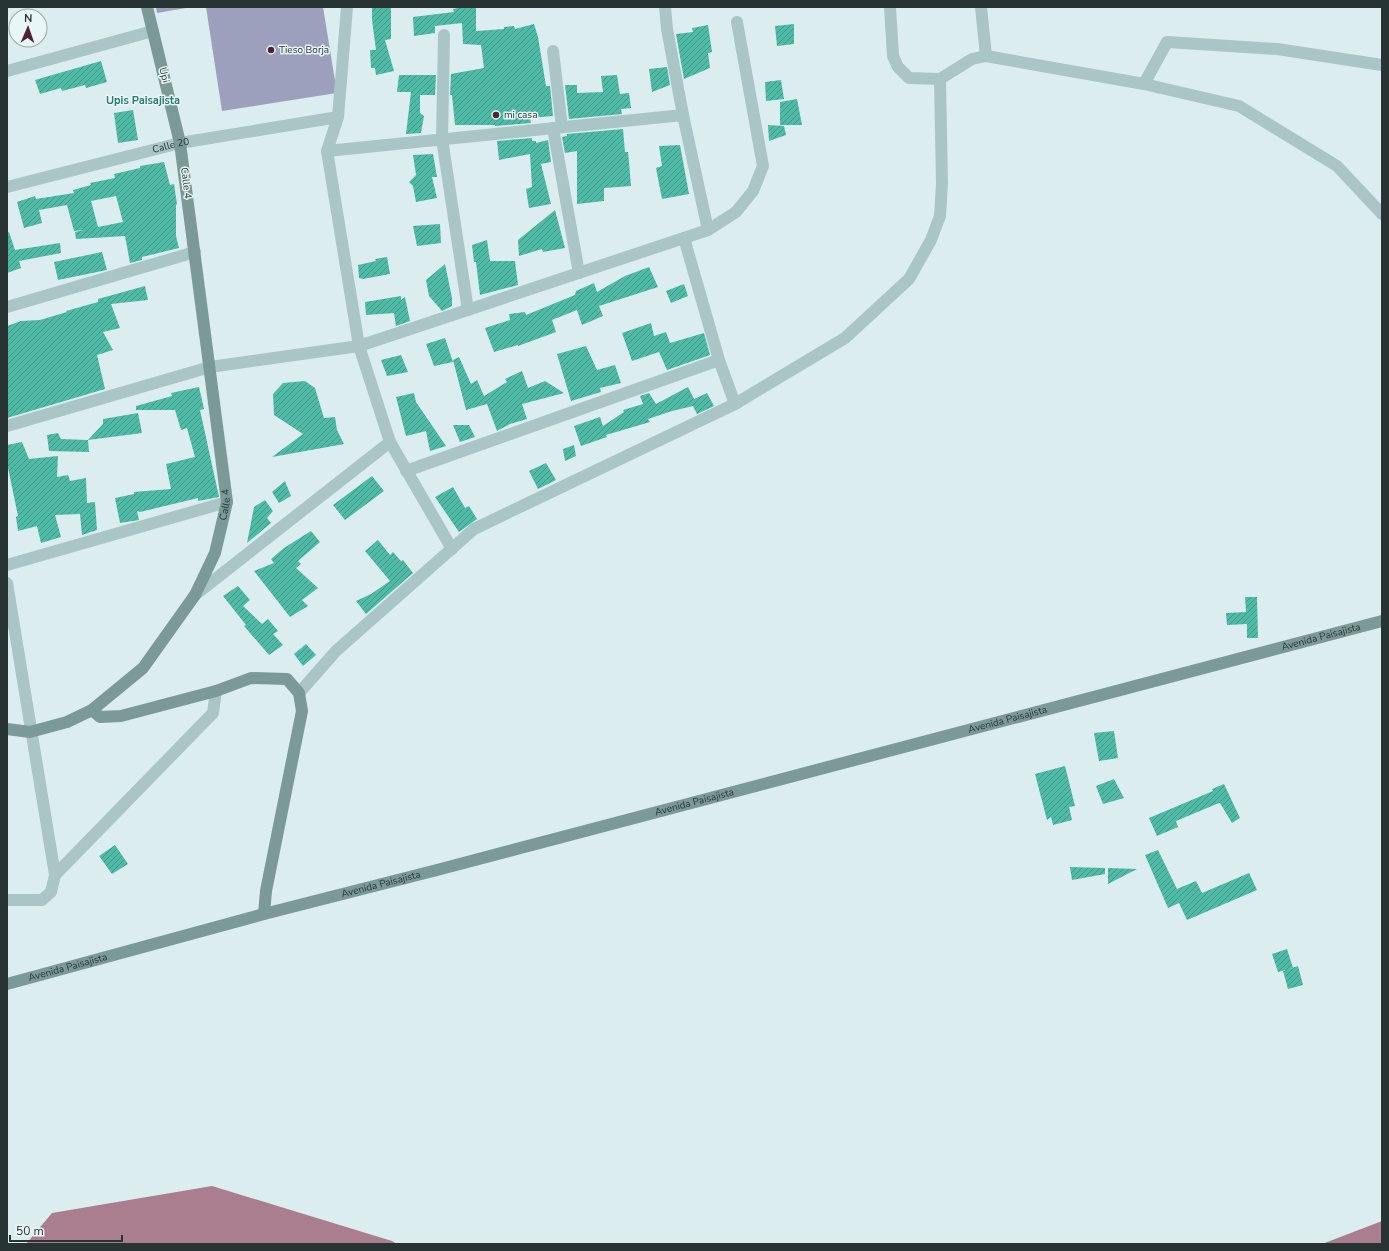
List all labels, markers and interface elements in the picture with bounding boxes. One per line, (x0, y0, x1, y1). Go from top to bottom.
north arrow (8, 8, 48, 48)
text: N (24, 11, 33, 26)
place label: Tieso Borja (279, 43, 329, 57)
marker: Tieso Borja (266, 45, 276, 55)
street label: Upi (155, 66, 173, 84)
district label: Upis Paisajista (106, 93, 180, 108)
place label: mi casa (504, 108, 537, 122)
marker: mi casa (491, 110, 501, 120)
street label: Calle 20 (151, 135, 190, 157)
street label: Calle 4 (177, 166, 195, 200)
street label: Calle 4 (216, 488, 234, 522)
street label: Avenida Paisajista (1280, 620, 1362, 654)
street label: Avenida Paisajista (967, 703, 1049, 737)
street label: Avenida Paisajista (653, 785, 735, 819)
street label: Avenida Paisajista (340, 867, 422, 901)
street label: Avenida Paisajista (27, 950, 109, 985)
scale bar (10, 1217, 122, 1243)
text: 50 m (16, 1223, 44, 1239)

